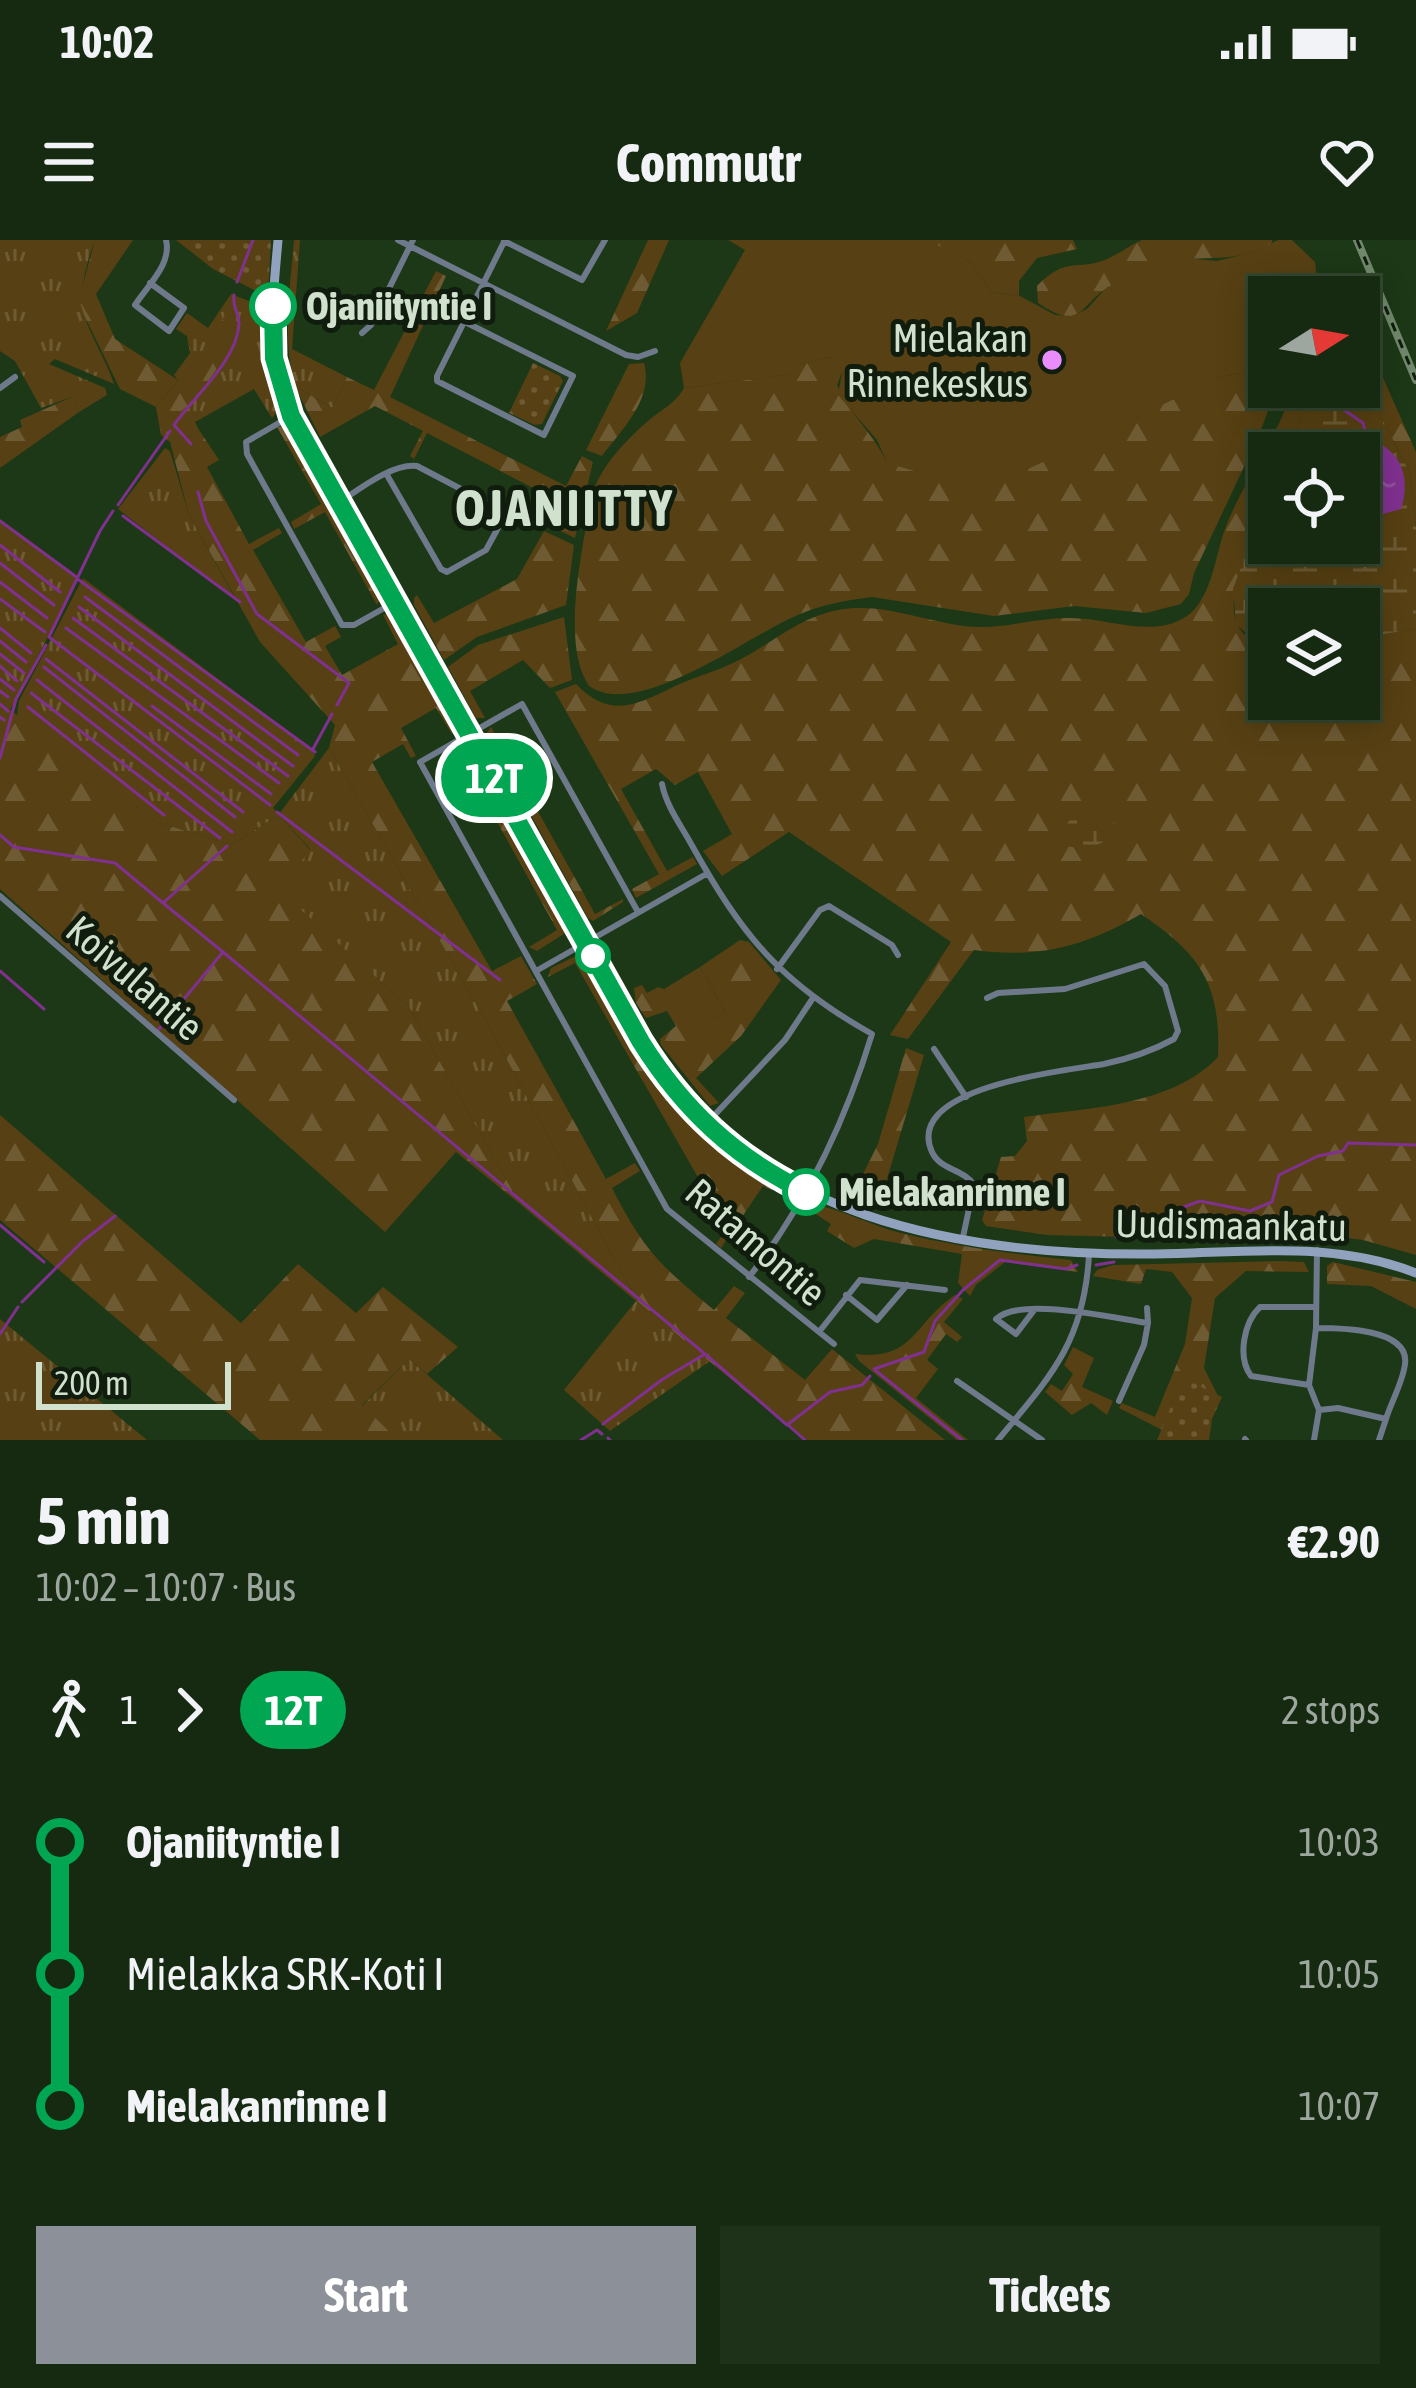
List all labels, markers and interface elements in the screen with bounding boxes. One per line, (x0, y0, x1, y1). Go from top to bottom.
text: 10:02 (60, 16, 154, 68)
icon: menu (36, 129, 102, 195)
icon: heart (1314, 129, 1380, 195)
text: Commutr (615, 132, 801, 193)
north arrow (1248, 276, 1380, 408)
map controls (1248, 276, 1380, 720)
marker: Ojaniityntie I (251, 284, 295, 328)
place label: Ojaniityntie I (306, 284, 492, 328)
place label: Mielakan Rinnekeskus (846, 316, 1028, 405)
marker: Mielakan Rinnekeskus (1039, 347, 1065, 373)
button: locate (1248, 432, 1380, 564)
district label: OJANIITTY (455, 478, 675, 537)
button: layers (1248, 588, 1380, 720)
line badge: 12T (425, 739, 563, 817)
text: 12T (465, 754, 523, 802)
street label: Koivulantie (58, 907, 212, 1049)
unlabelled marker (577, 940, 609, 972)
street label: Ratamontie (677, 1170, 835, 1314)
marker: Mielakanrinne I (784, 1170, 828, 1214)
place label: Mielakanrinne I (839, 1170, 1066, 1214)
street label: Uudismaankatu (1115, 1201, 1347, 1249)
scale bar (36, 1356, 231, 1409)
text: 200 m (54, 1364, 129, 1402)
text: 5 min (36, 1482, 171, 1558)
text: €2.90 (1288, 1516, 1380, 1568)
text: 10:02 – 10:07 · Bus (36, 1565, 296, 1609)
icon: walk (36, 1677, 102, 1743)
icon: forward (156, 1677, 222, 1743)
text: 12T (264, 1686, 322, 1734)
text: 1 (120, 1688, 138, 1732)
text: 2 stops (1281, 1688, 1380, 1732)
text: Ojaniityntie I (126, 1816, 341, 1868)
text: 10:03 (1298, 1820, 1380, 1864)
text: Mielakka SRK-Koti I (126, 1948, 444, 2000)
text: 10:05 (1298, 1952, 1380, 1996)
text: Mielakanrinne I (126, 2080, 388, 2132)
text: 10:07 (1298, 2084, 1380, 2128)
button: Start (36, 2226, 696, 2364)
button: Tickets (720, 2226, 1380, 2364)

